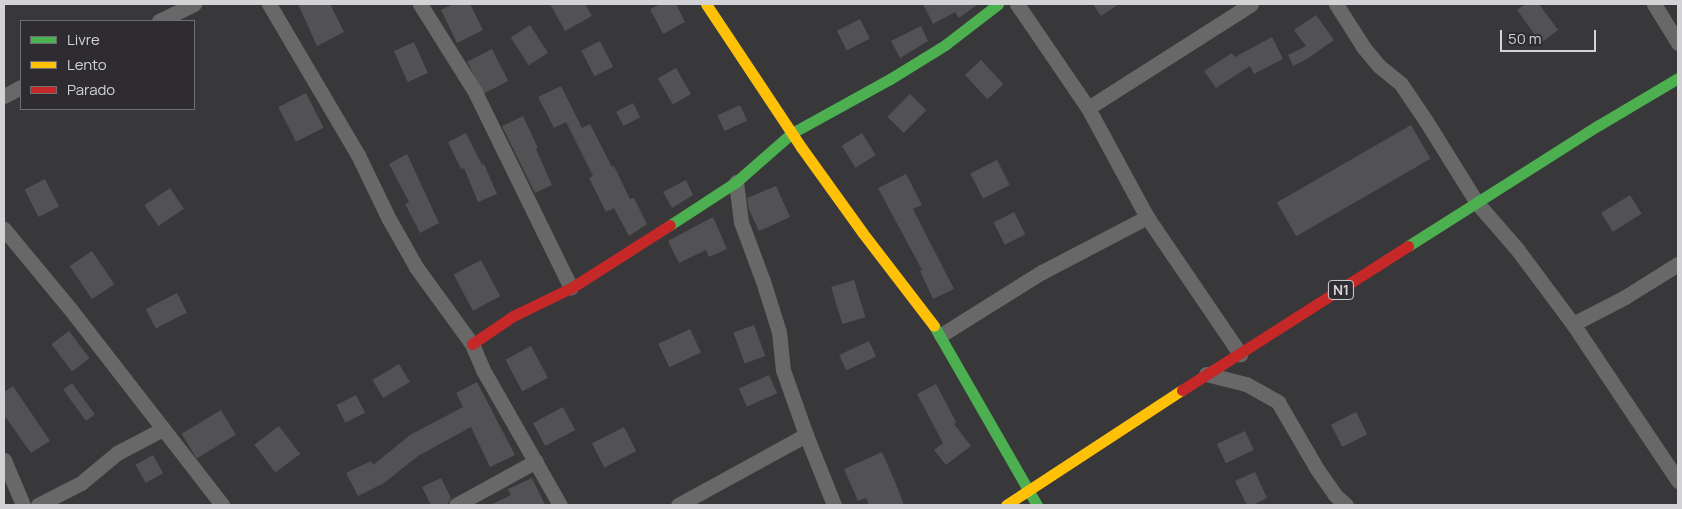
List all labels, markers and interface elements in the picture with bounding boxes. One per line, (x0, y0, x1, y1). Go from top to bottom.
legend (20, 20, 195, 110)
scale bar (1502, 20, 1598, 52)
text: 50 m (1508, 28, 1542, 49)
text: Livre (67, 29, 100, 50)
text: Lento (67, 54, 107, 75)
text: Parado (67, 79, 115, 100)
road number: N1 (1327, 278, 1355, 302)

